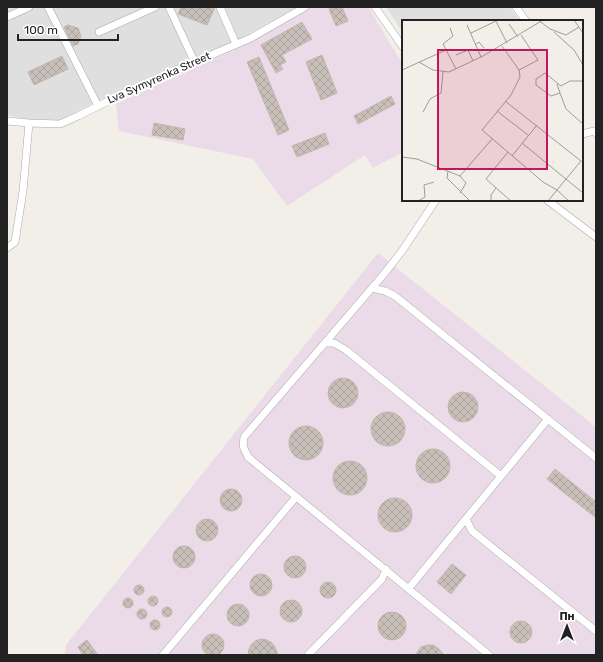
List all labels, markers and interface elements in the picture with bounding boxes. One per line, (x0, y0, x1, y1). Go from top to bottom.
scale bar (18, 16, 118, 42)
inset map (402, 20, 583, 201)
text: 100 m (24, 23, 58, 37)
street label: Lva Symyrenka Street (105, 49, 213, 107)
north arrow (547, 606, 587, 646)
text: Пн (559, 610, 575, 623)

